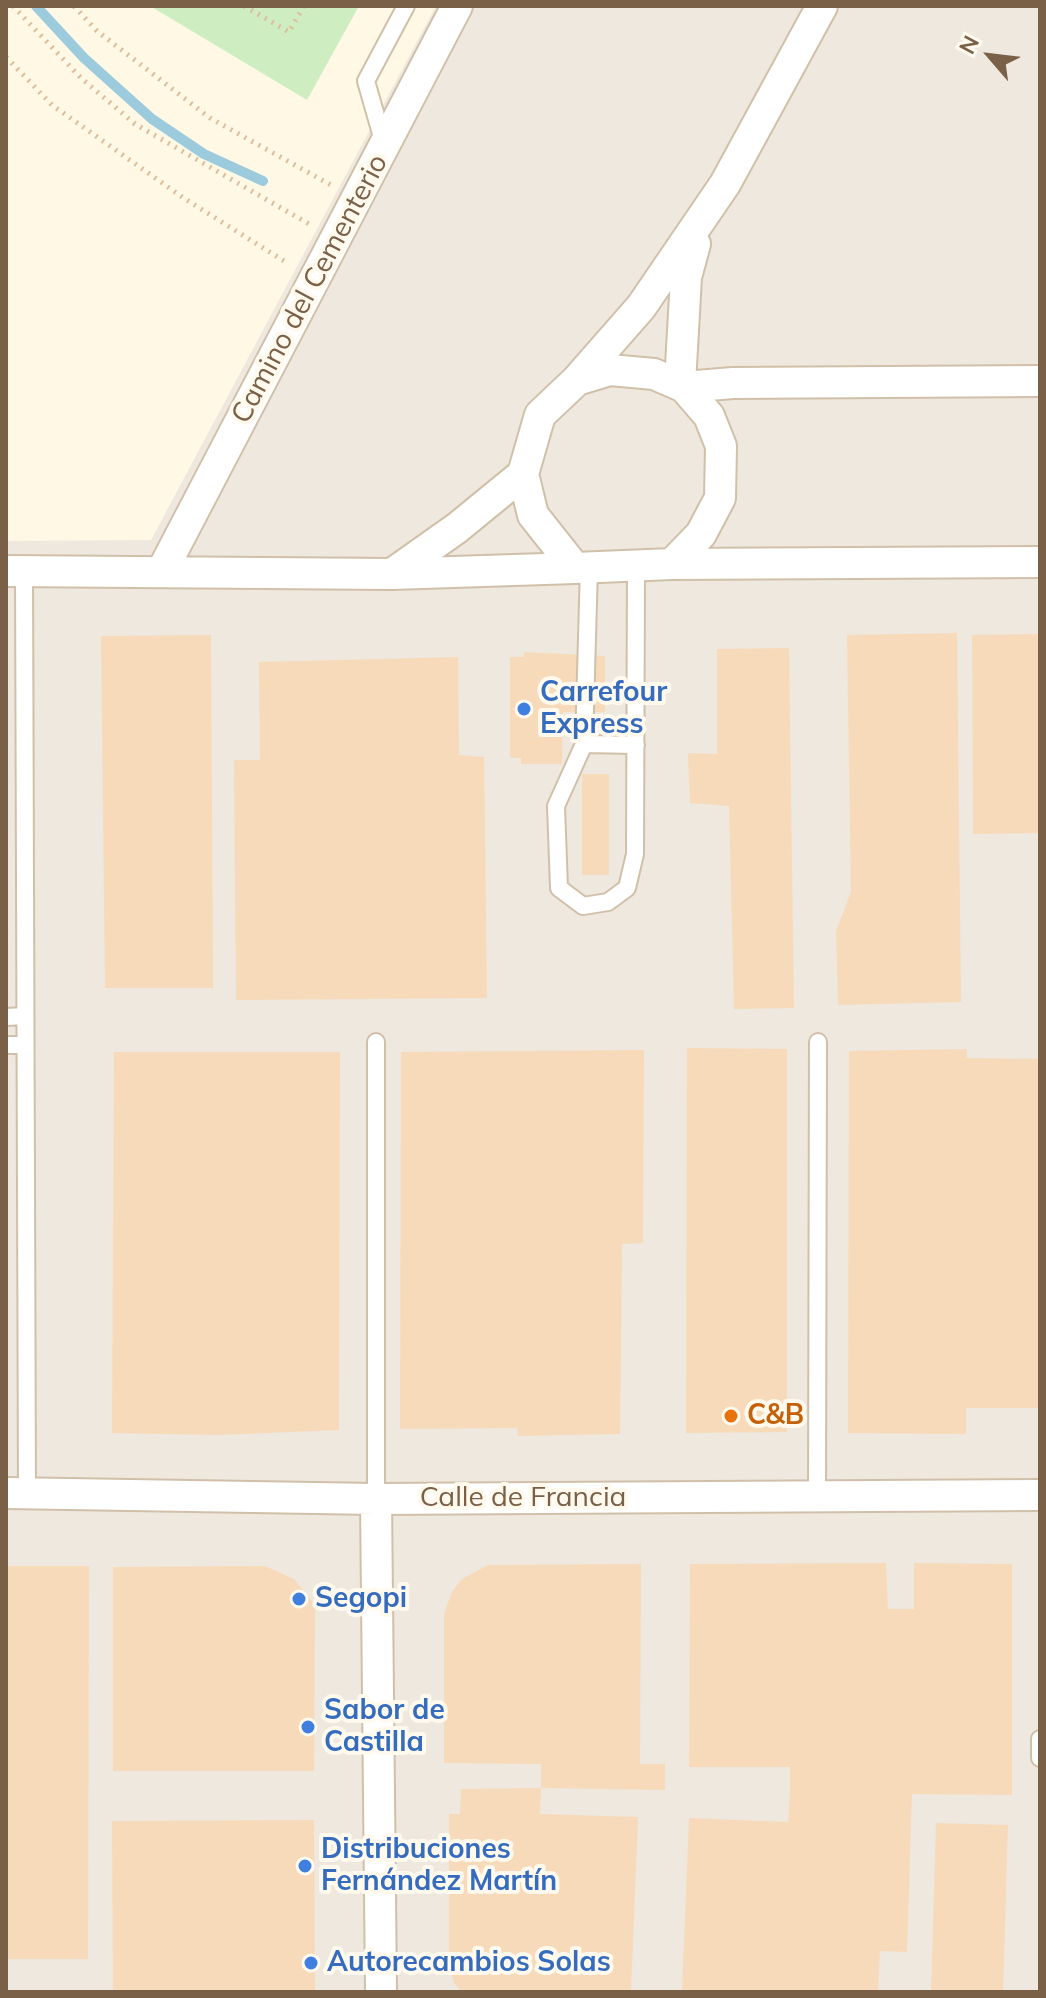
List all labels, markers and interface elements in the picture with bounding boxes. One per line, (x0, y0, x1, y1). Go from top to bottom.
north arrow (950, 16, 1030, 96)
text: N (953, 31, 985, 59)
street label: Camino del Cementerio (225, 149, 395, 429)
place label: Carrefour Express (540, 676, 667, 742)
marker: Carrefour Express (515, 700, 533, 718)
place label: C&B (747, 1399, 804, 1433)
marker: C&B (722, 1407, 740, 1425)
street label: Calle de Francia (420, 1481, 626, 1515)
place label: Segopi (315, 1582, 407, 1616)
marker: Segopi (290, 1590, 308, 1608)
place label: Sabor de Castilla (324, 1694, 445, 1760)
marker: Sabor de Castilla (299, 1718, 317, 1736)
place label: Distribuciones Fernández Martín (321, 1833, 557, 1899)
marker: Distribuciones Fernández Martín (296, 1857, 314, 1875)
place label: Autorecambios Solas (327, 1946, 611, 1980)
marker: Autorecambios Solas (302, 1954, 320, 1972)

